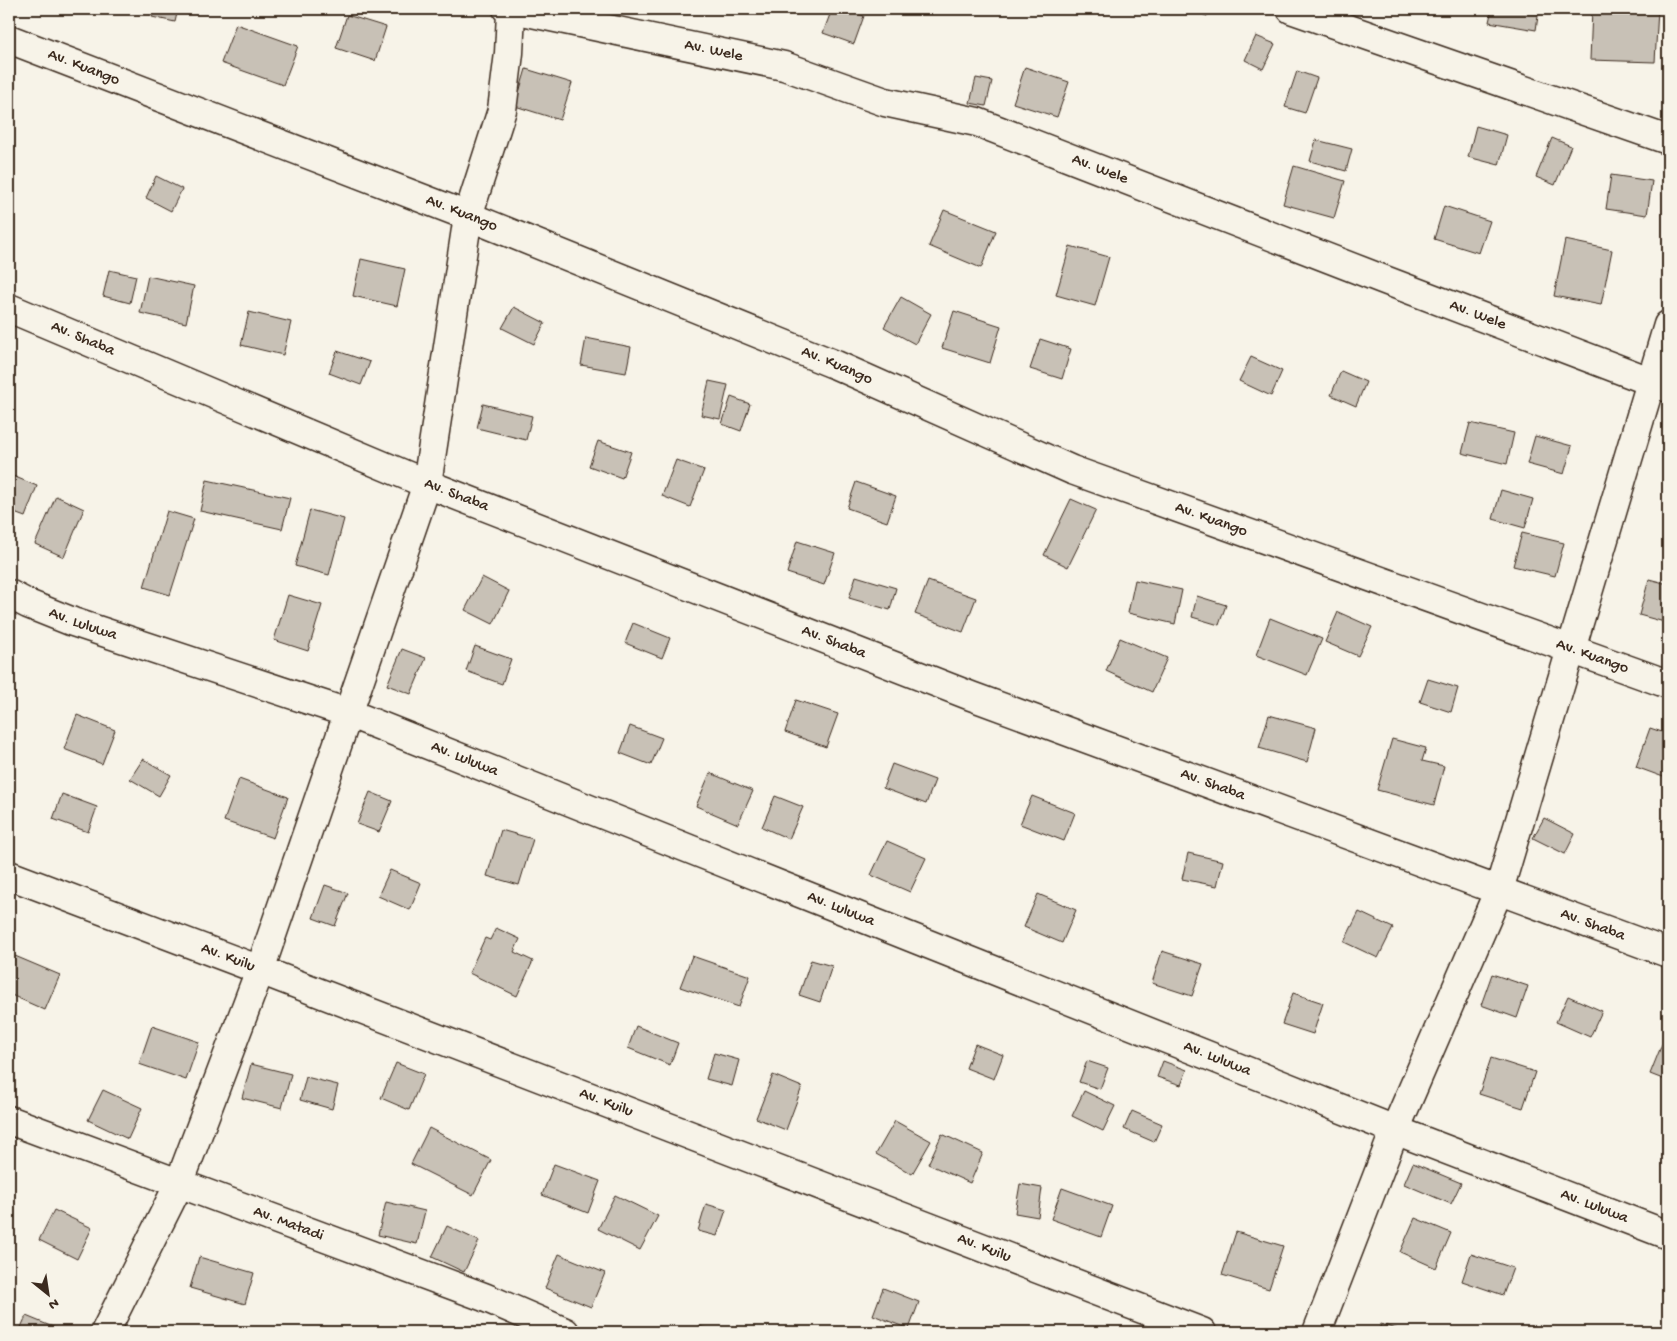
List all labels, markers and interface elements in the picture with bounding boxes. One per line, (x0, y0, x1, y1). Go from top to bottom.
street label: Av. Wele (683, 36, 745, 67)
street label: Av. Kuango (45, 45, 122, 90)
street label: Av. Wele (1069, 150, 1131, 189)
street label: Av. Kuango (423, 191, 500, 236)
street label: Av. Wele (1447, 296, 1509, 335)
street label: Av. Shaba (48, 317, 119, 361)
street label: Av. Kuango (798, 342, 875, 389)
street label: Av. Shaba (421, 474, 492, 517)
street label: Av. Kuango (1172, 498, 1250, 542)
street label: Av. Luluwa (46, 604, 120, 646)
street label: Av. Shaba (799, 621, 870, 664)
street label: Av. Kuango (1553, 635, 1631, 678)
street label: Av. Luluwa (428, 737, 502, 782)
street label: Av. Shaba (1178, 765, 1249, 806)
street label: Av. Luluwa (804, 887, 878, 932)
street label: Av. Shaba (1558, 905, 1629, 946)
street label: Av. Kuilu (198, 939, 258, 977)
street label: Av. Luluwa (1180, 1037, 1255, 1081)
street label: Av. Kuilu (576, 1084, 636, 1122)
street label: Av. Luluwa (1558, 1185, 1632, 1229)
street label: Av. Matadi (250, 1202, 326, 1246)
street label: Av. Kuilu (954, 1229, 1014, 1267)
north arrow (22, 1268, 72, 1318)
text: N (45, 1293, 61, 1313)

